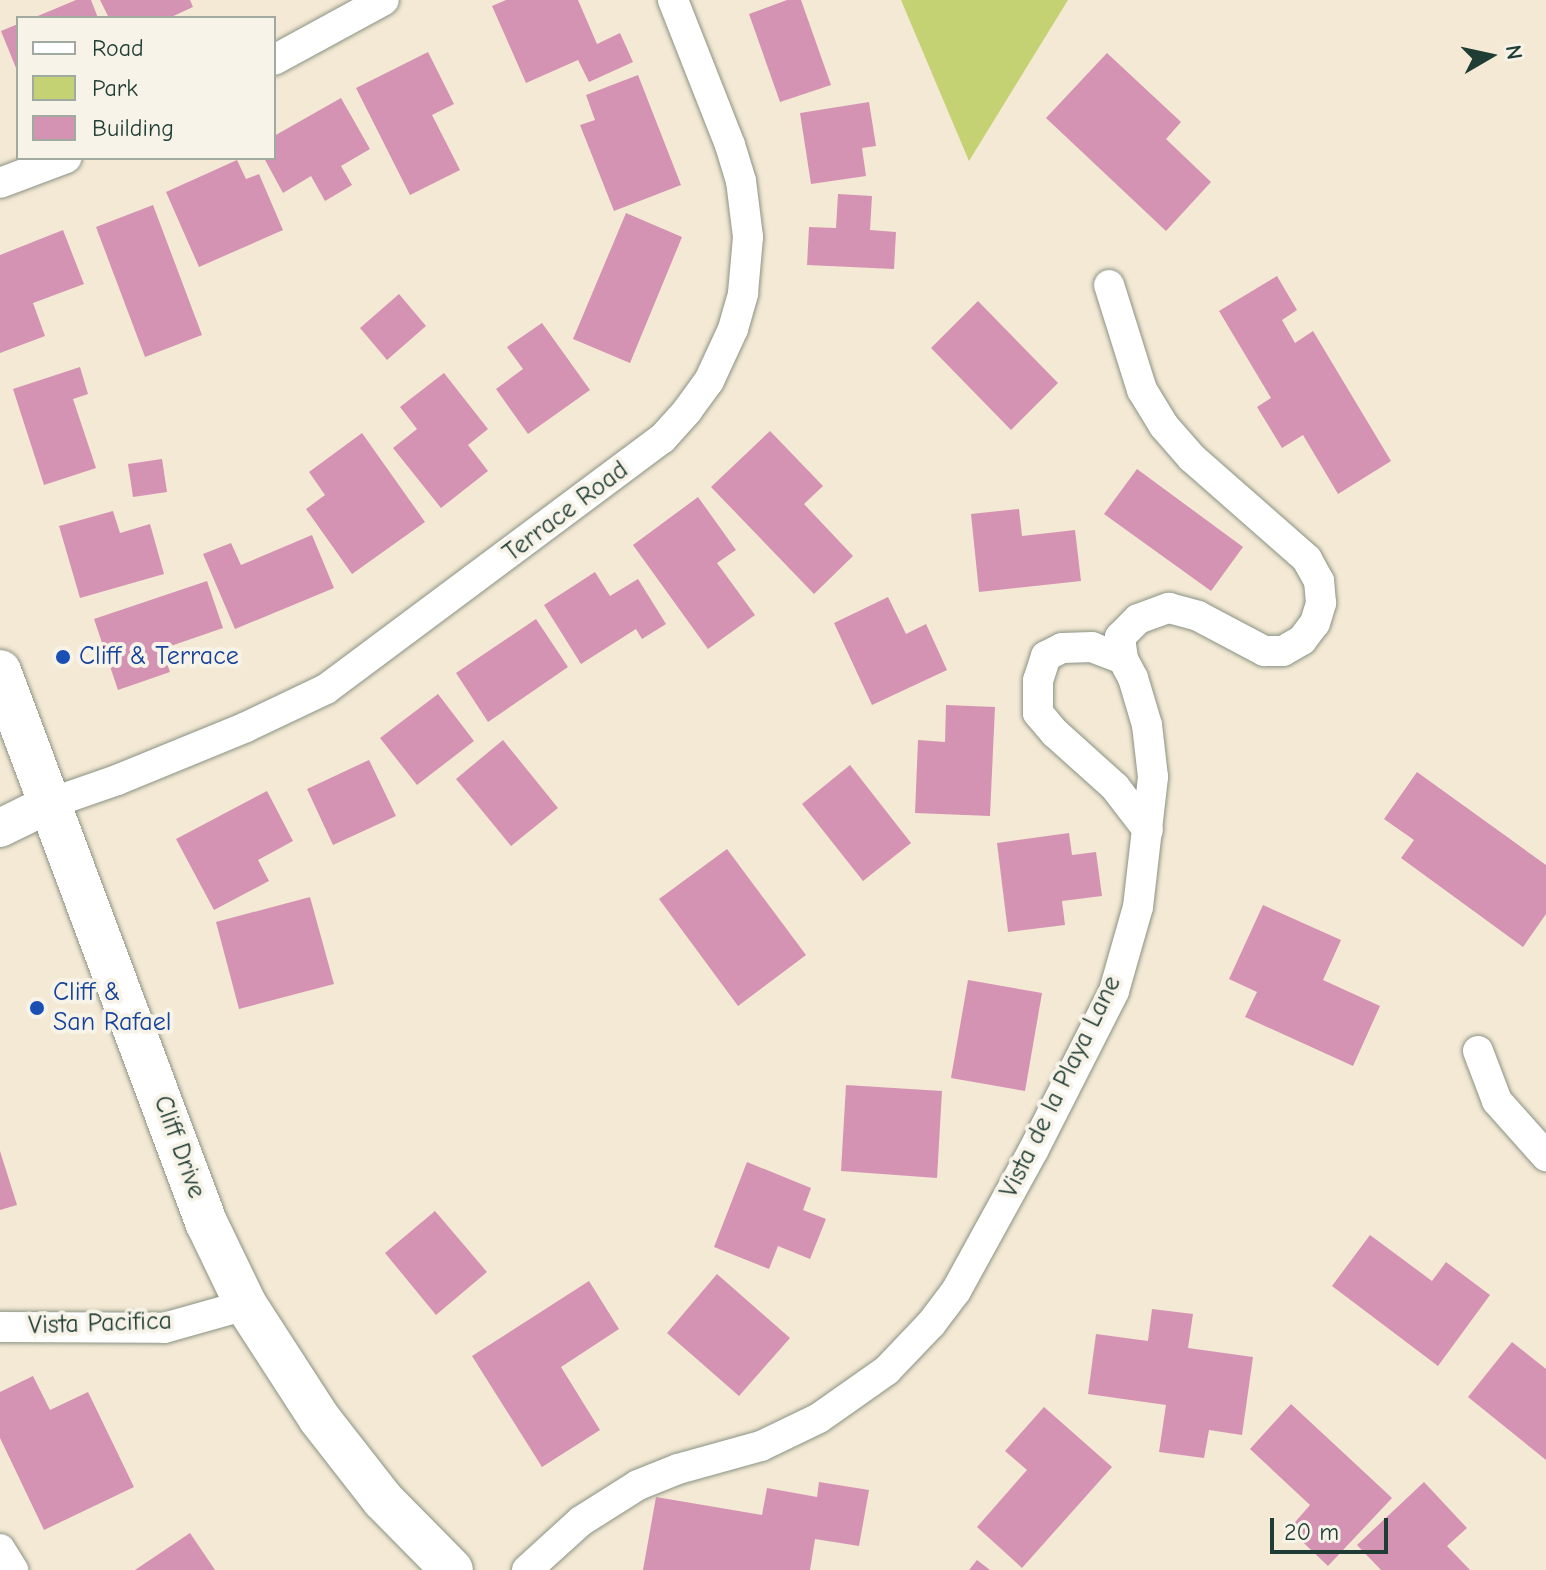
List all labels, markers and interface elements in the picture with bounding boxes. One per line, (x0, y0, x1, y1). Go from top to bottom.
legend (16, 16, 276, 160)
north arrow (1450, 16, 1530, 96)
text: Road (92, 34, 144, 62)
text: N (1500, 43, 1528, 61)
text: Park (92, 74, 138, 102)
text: Building (92, 114, 174, 142)
street label: Terrace Road (497, 455, 635, 569)
place label: Cliff & Terrace (79, 641, 239, 673)
marker: Cliff & Terrace (54, 648, 72, 666)
street label: Vista de la Playa Lane (994, 971, 1128, 1203)
place label: Cliff & San Rafael (53, 977, 171, 1038)
marker: Cliff & San Rafael (28, 999, 46, 1017)
street label: Cliff Drive (146, 1092, 212, 1202)
street label: Vista Pacifica (28, 1306, 172, 1342)
scale bar (1274, 1502, 1392, 1552)
text: 20 m (1284, 1518, 1339, 1546)

